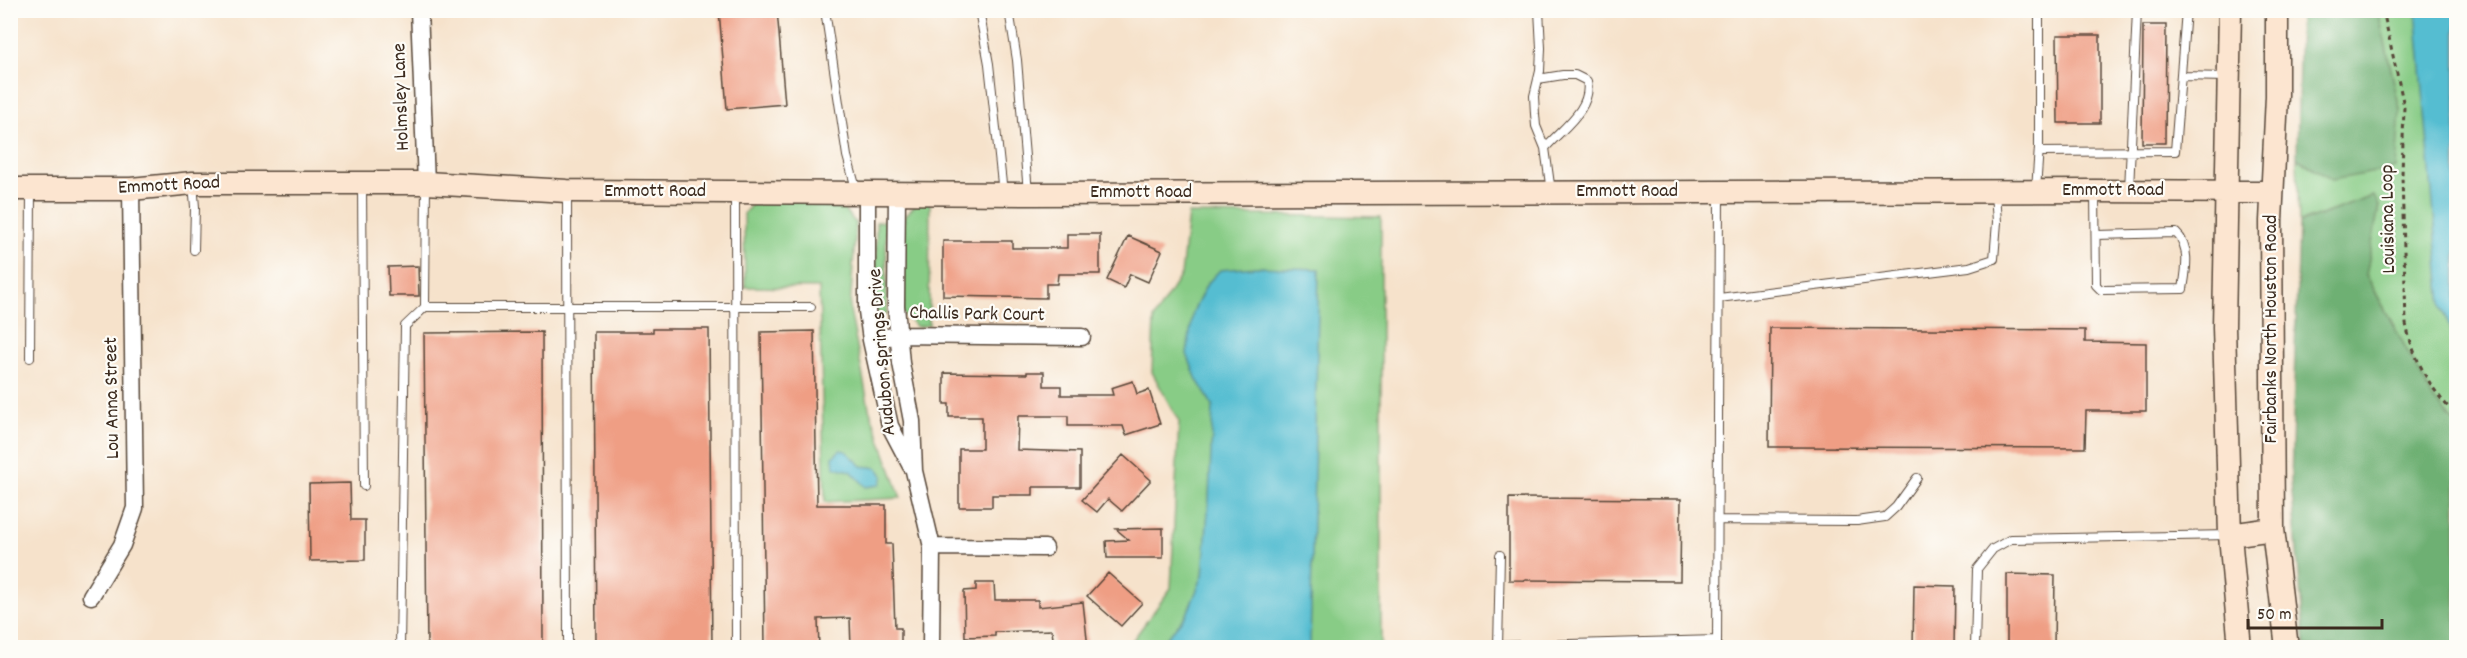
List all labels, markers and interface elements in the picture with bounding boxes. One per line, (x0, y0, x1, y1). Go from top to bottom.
street label: Holmsley Lane (386, 42, 418, 151)
street label: Louisiana Loop (2374, 164, 2404, 274)
street label: Emmott Road (117, 169, 221, 203)
street label: Emmott Road (2062, 177, 2164, 205)
street label: Emmott Road (604, 178, 706, 206)
street label: Emmott Road (1576, 178, 1678, 206)
street label: Emmott Road (1090, 179, 1192, 207)
street label: Fairbanks North Houston Road (2258, 215, 2286, 443)
street label: Audubon Springs Drive (862, 267, 904, 437)
street label: Challis Park Court (909, 300, 1045, 330)
street label: Lou Anna Street (98, 337, 128, 459)
scale bar (2248, 592, 2382, 630)
text: 50 m (2257, 603, 2292, 628)

